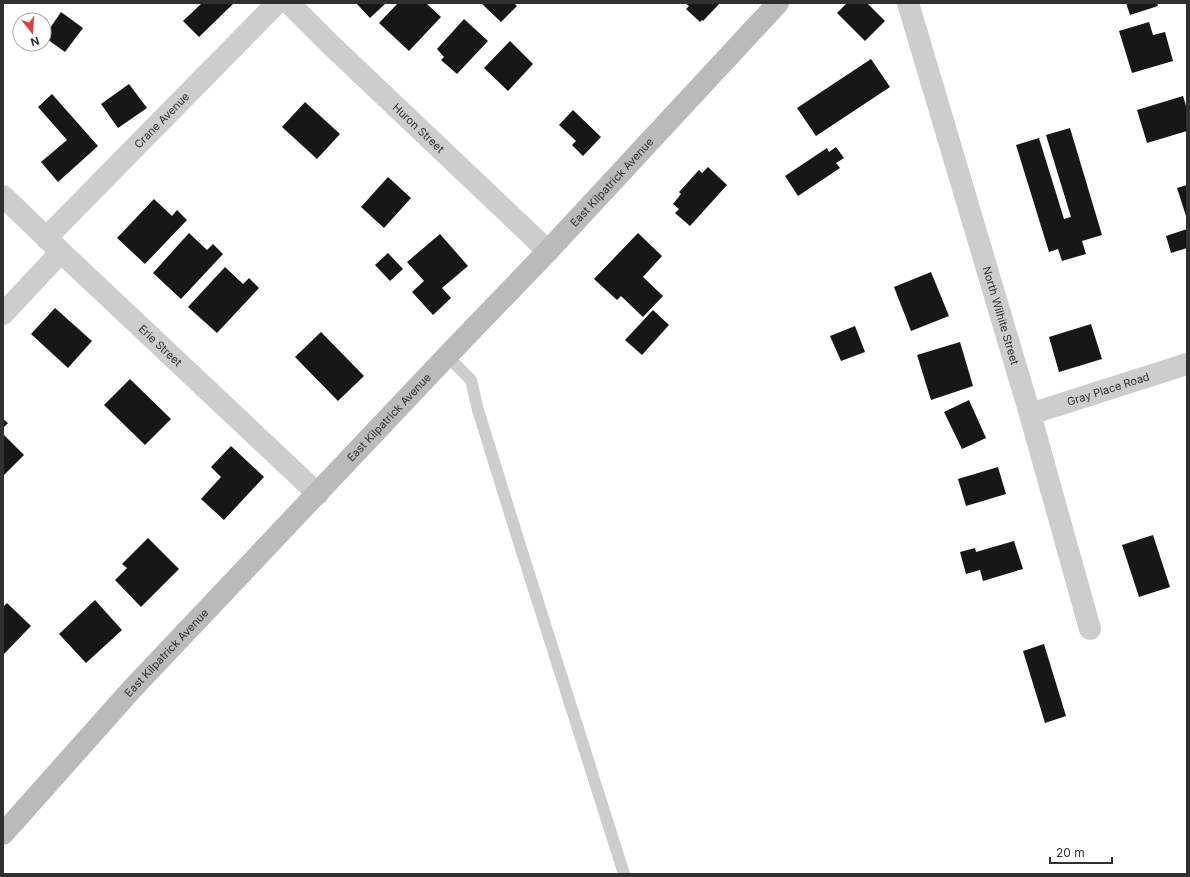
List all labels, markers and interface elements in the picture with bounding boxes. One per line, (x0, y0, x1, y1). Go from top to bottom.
north arrow (12, 12, 52, 52)
text: N (29, 34, 41, 49)
street label: Crane Avenue (131, 89, 192, 151)
street label: Huron Street (390, 100, 447, 156)
street label: East Kilpatrick Avenue (567, 135, 656, 229)
street label: North Wilhite Street (980, 265, 1022, 367)
street label: Erie Street (136, 322, 185, 369)
street label: Gray Place Road (1065, 369, 1151, 409)
street label: East Kilpatrick Avenue (344, 370, 434, 464)
street label: East Kilpatrick Avenue (121, 606, 211, 700)
scale bar (1050, 839, 1112, 865)
text: 20 m (1056, 845, 1085, 860)

